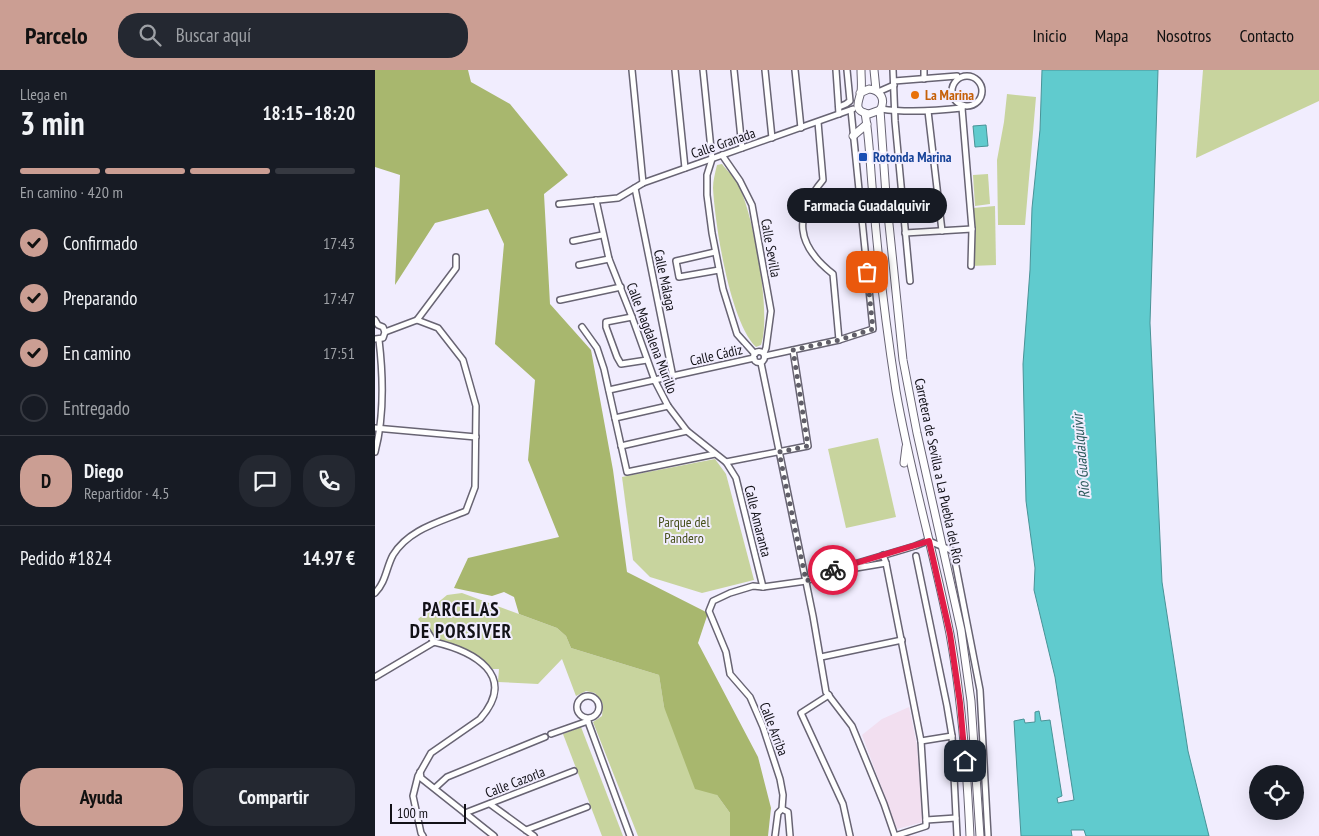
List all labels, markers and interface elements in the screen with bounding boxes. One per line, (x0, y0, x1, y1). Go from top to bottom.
search box (118, 13, 468, 58)
text: Parcelo (25, 20, 88, 51)
icon: search (136, 21, 164, 49)
text: Buscar aquí (176, 23, 251, 47)
text: Inicio (1033, 24, 1067, 47)
text: Mapa (1095, 24, 1128, 47)
text: Nosotros (1156, 24, 1211, 47)
text: Contacto (1239, 24, 1294, 47)
text: Llega en (20, 84, 67, 104)
place label: La Marina (925, 86, 974, 104)
marker: La Marina (909, 89, 921, 101)
text: 18:15–18:20 (262, 101, 355, 125)
text: 3 min (20, 102, 85, 144)
street label: Calle Granada (688, 124, 758, 162)
place label: Rotonda Marina (873, 148, 952, 166)
marker: Rotonda Marina (857, 151, 869, 163)
text: En camino · 420 m (20, 182, 123, 202)
callout: Farmacia Guadalquivir (787, 187, 947, 222)
text: Farmacia Guadalquivir (804, 195, 930, 215)
street label: Calle Sevilla (757, 217, 785, 279)
icon: check (20, 229, 48, 257)
text: Confirmado (63, 231, 138, 255)
text: 17:43 (323, 233, 355, 253)
street label: Calle Málaga (650, 248, 680, 312)
pin (846, 251, 888, 293)
icon: bag (853, 258, 881, 286)
street label: Calle Magdalena Murillo (623, 280, 681, 396)
icon: check (20, 284, 48, 312)
text: Preparando (63, 286, 138, 310)
text: 17:47 (323, 288, 355, 308)
icon: check (20, 339, 48, 367)
street label: Calle Cádiz (688, 340, 744, 370)
text: En camino (63, 341, 131, 365)
text: 17:51 (323, 343, 355, 363)
street label: Carretera de Sevilla a La Puebla del Río (911, 376, 967, 566)
text: Entregado (63, 396, 130, 420)
water label: Río Guadalquivir (1067, 411, 1094, 499)
button: chat (239, 455, 291, 507)
button: phone (303, 455, 355, 507)
text: Diego (84, 459, 123, 483)
text: D (41, 469, 51, 493)
text: Repartidor · 4.5 (84, 483, 169, 503)
street label: Calle Amaranta (740, 483, 776, 559)
park label: Parque del Pandero (658, 513, 710, 547)
courier (808, 545, 858, 595)
text: Pedido #1824 (20, 546, 111, 570)
text: 14.97 € (303, 546, 355, 570)
icon: bike (819, 556, 847, 584)
district label: PARCELAS DE PORSIVER (410, 597, 512, 643)
street label: Calle Arriba (756, 700, 792, 758)
pin (944, 740, 986, 782)
icon: home (951, 747, 979, 775)
street label: Calle Cazorla (483, 762, 547, 802)
map controls (1249, 765, 1304, 820)
button: locate (1249, 765, 1304, 820)
button: Ayuda (20, 768, 183, 826)
button: Compartir (193, 768, 355, 826)
scale bar (390, 801, 466, 824)
text: 100 m (397, 804, 428, 822)

